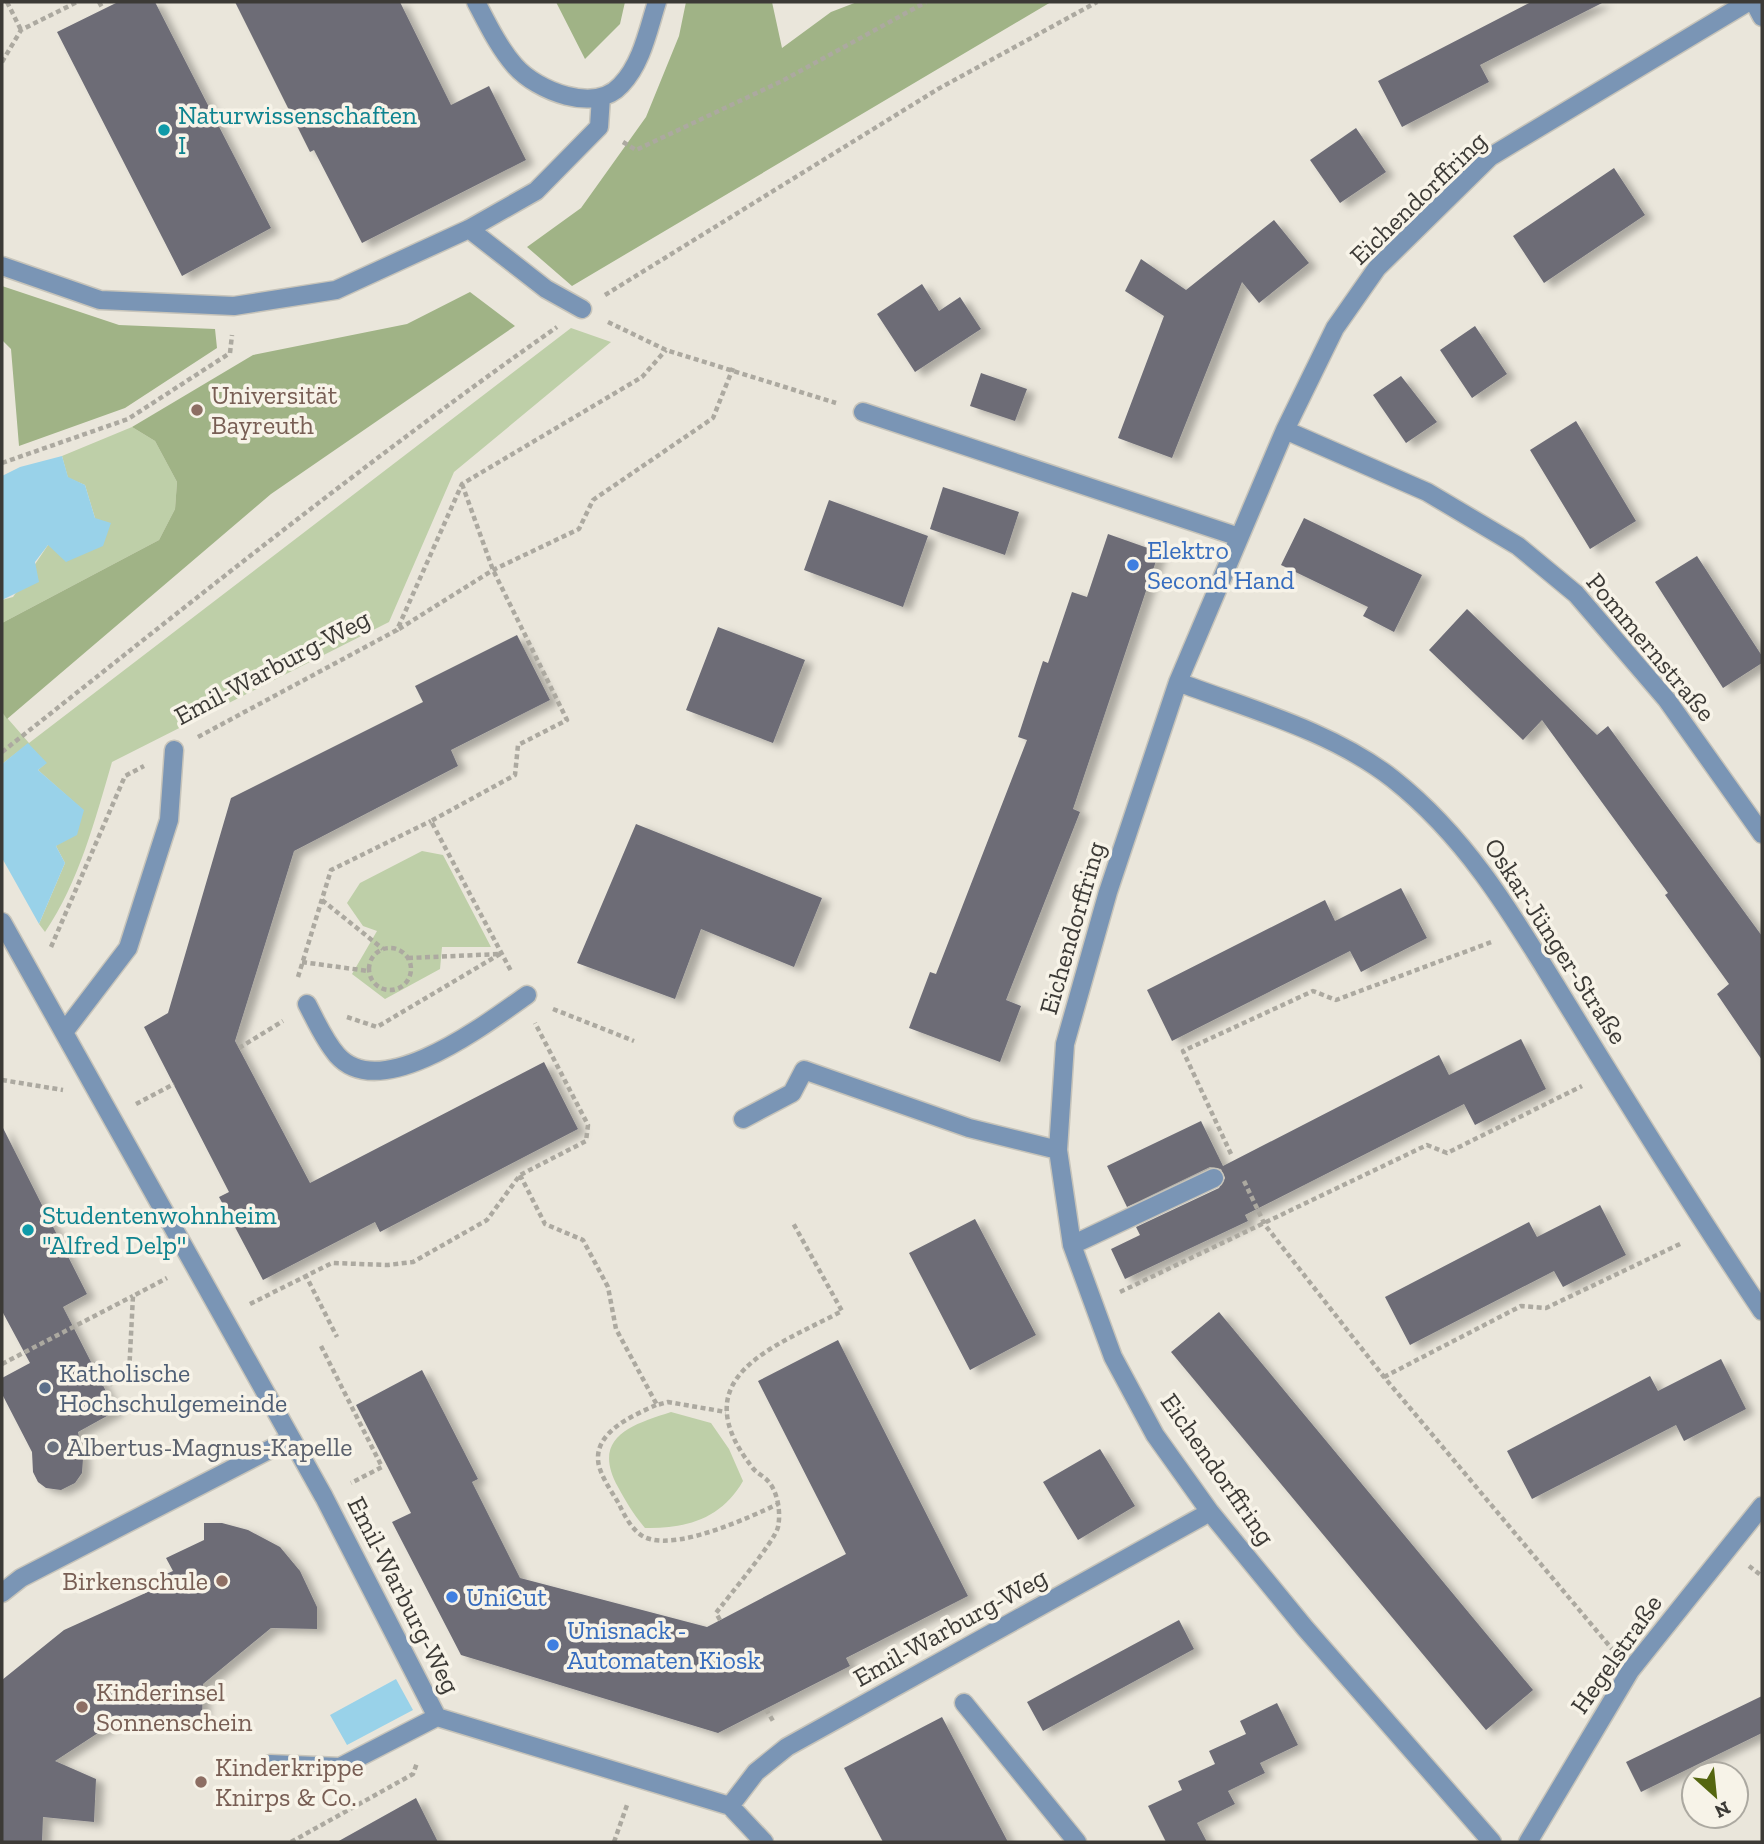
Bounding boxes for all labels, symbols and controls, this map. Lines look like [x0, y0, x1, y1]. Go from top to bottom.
place label: Naturwissenschaften I [178, 99, 417, 161]
marker: Naturwissenschaften I [156, 122, 172, 138]
street label: Eichendorffring [1343, 125, 1493, 271]
place label: Universität Bayreuth [211, 379, 338, 441]
marker: Universität Bayreuth [189, 402, 205, 418]
place label: Elektro Second Hand [1147, 534, 1295, 596]
marker: Elektro Second Hand [1125, 557, 1141, 573]
street label: Pommernstraße [1580, 566, 1722, 728]
street label: Emil-Warburg-Weg [169, 602, 375, 732]
street label: Oskar-Jünger-Straße [1477, 832, 1635, 1050]
street label: Eichendorffring [1032, 838, 1112, 1018]
place label: Studentenwohnheim "Alfred Delp" [42, 1199, 277, 1261]
marker: Studentenwohnheim "Alfred Delp" [20, 1222, 36, 1238]
place label: Katholische Hochschulgemeinde [59, 1357, 287, 1419]
marker: Katholische Hochschulgemeinde [37, 1380, 53, 1396]
street label: Eichendorffring [1154, 1387, 1282, 1551]
place label: Albertus-Magnus-Kapelle [67, 1431, 352, 1463]
marker: Albertus-Magnus-Kapelle [45, 1439, 61, 1455]
street label: Emil-Warburg-Weg [341, 1491, 467, 1699]
street label: Emil-Warburg-Weg [848, 1560, 1052, 1694]
place label: Birkenschule [62, 1565, 208, 1597]
marker: Birkenschule [214, 1573, 230, 1589]
place label: UniCut [466, 1581, 547, 1613]
street label: Hegelstraße [1563, 1588, 1669, 1720]
marker: UniCut [444, 1589, 460, 1605]
place label: Unisnack - Automaten Kiosk [567, 1614, 761, 1676]
marker: Unisnack - Automaten Kiosk [545, 1637, 561, 1653]
place label: Kinderinsel Sonnenschein [96, 1676, 253, 1738]
marker: Kinderinsel Sonnenschein [74, 1699, 90, 1715]
place label: Kinderkrippe Knirps & Co. [215, 1751, 364, 1813]
north arrow [1680, 1760, 1750, 1830]
marker: Kinderkrippe Knirps & Co. [193, 1774, 209, 1790]
text: N [1711, 1796, 1734, 1823]

